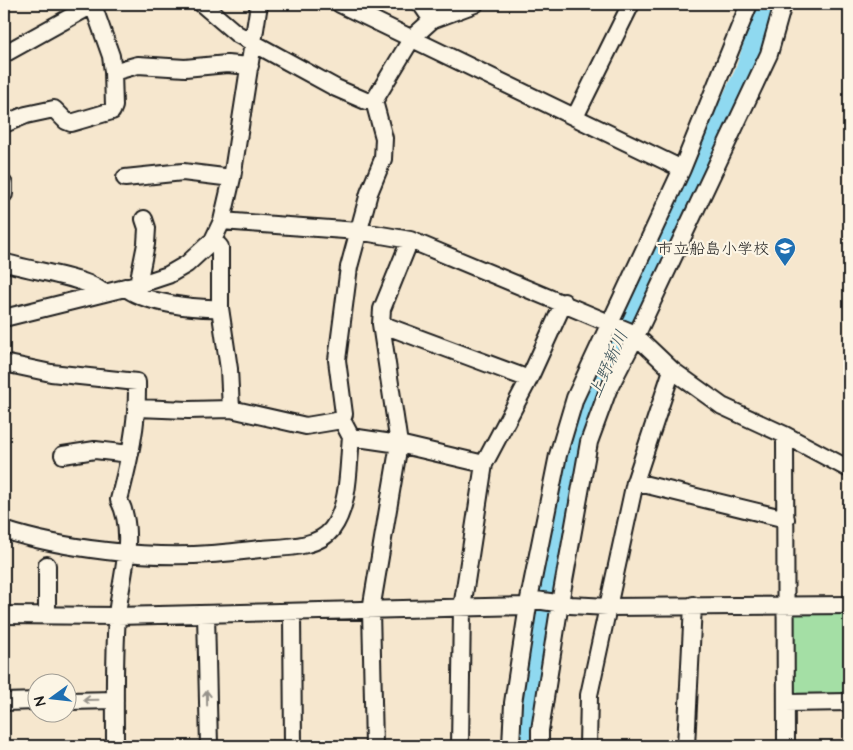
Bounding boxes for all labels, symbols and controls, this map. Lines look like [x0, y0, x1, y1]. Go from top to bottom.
school or university icon: 市立船島小学校 [773, 236, 797, 267]
place label: 市立船島小学校 [657, 238, 769, 260]
water label: 上野新川 [582, 326, 635, 402]
north arrow [28, 672, 78, 722]
one-way arrow [203, 690, 212, 706]
text: N [30, 694, 51, 708]
one-way arrow [84, 695, 100, 705]

